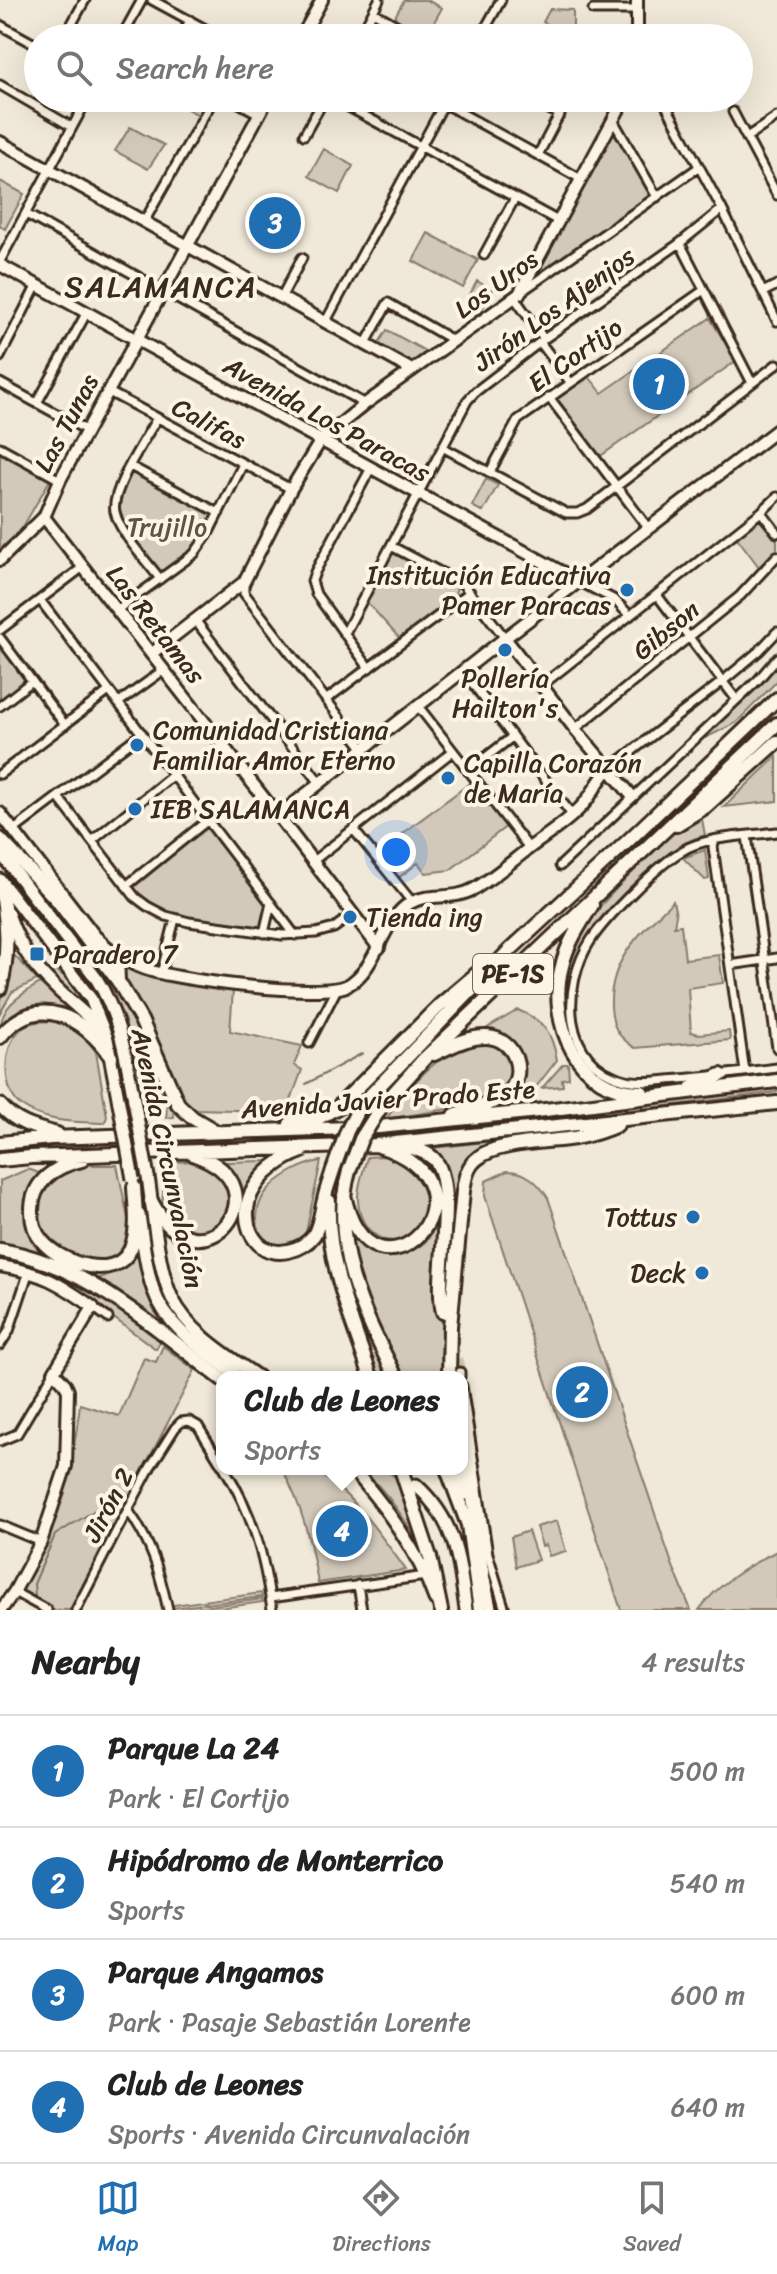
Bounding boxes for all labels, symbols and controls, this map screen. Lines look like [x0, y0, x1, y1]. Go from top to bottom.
search box [24, 24, 753, 112]
text: Search here [116, 41, 274, 95]
icon: search [52, 46, 96, 90]
pin: 3 [249, 193, 301, 253]
street label: Jirón Los Ajenjos [462, 234, 646, 384]
street label: Los Uros [444, 237, 548, 331]
district label: SALAMANCA [64, 260, 258, 314]
street label: El Cortijo [518, 305, 632, 405]
street label: Avenida Los Paracas [214, 342, 440, 496]
pin: 1 [633, 354, 685, 414]
street label: Las Tunas [21, 365, 112, 481]
street label: Califas [163, 384, 255, 462]
park label: Trujillo [127, 504, 207, 550]
place label: Institución Educativa Pamer Paracas [366, 552, 611, 628]
street label: Las Retamas [94, 554, 219, 695]
marker: Institución Educativa Pamer Paracas [618, 581, 636, 599]
street label: Gibson [622, 588, 710, 672]
marker: Pollería Hailton's [496, 641, 514, 659]
place label: Pollería Hailton's [452, 655, 559, 731]
place label: Comunidad Cristiana Familiar Amor Eterno [153, 707, 395, 783]
marker: Comunidad Cristiana Familiar Amor Eterno [128, 736, 146, 754]
place label: Capilla Corazón de María [464, 740, 642, 816]
marker: Capilla Corazón de María [439, 769, 457, 787]
place label: IEB SALAMANCA [150, 786, 350, 832]
marker: IEB SALAMANCA [126, 800, 144, 818]
your location [376, 832, 416, 872]
place label: Tienda ing [366, 894, 483, 940]
marker: Tienda ing [341, 908, 359, 926]
place label: Paradero 7 [53, 931, 179, 977]
marker: Paradero 7 [28, 945, 46, 963]
road number: PE-1S [473, 954, 553, 994]
street label: Avenida Circunvalación [118, 1022, 218, 1293]
street label: Avenida Javier Prado Este [239, 1066, 537, 1132]
place label: Tottus [604, 1194, 678, 1240]
marker: Tottus [684, 1208, 702, 1226]
place label: Deck [630, 1250, 686, 1296]
marker: Deck [693, 1264, 711, 1282]
pin: 2 [556, 1362, 608, 1422]
popup [216, 1371, 468, 1475]
text: Club de Leones [244, 1373, 440, 1427]
text: Sports [244, 1427, 321, 1473]
street label: Jirón 2 [69, 1459, 147, 1552]
pin: 4 [316, 1501, 368, 1561]
text: Nearby [32, 1632, 140, 1692]
text: 4 results [641, 1639, 745, 1685]
text: Parque La 24 [108, 1721, 279, 1775]
text: 1 [52, 1748, 64, 1794]
text: 500 m [670, 1748, 745, 1794]
text: Park · El Cortijo [108, 1775, 289, 1821]
text: Hipódromo de Monterrico [108, 1833, 443, 1887]
text: 2 [50, 1860, 66, 1906]
text: 540 m [670, 1860, 745, 1906]
text: Sports [108, 1887, 184, 1933]
text: Parque Angamos [108, 1945, 323, 1999]
text: 3 [51, 1972, 65, 2018]
text: 600 m [671, 1972, 745, 2018]
text: Park · Pasaje Sebastián Lorente [108, 1999, 471, 2045]
text: Club de Leones [108, 2057, 303, 2111]
text: 4 [50, 2084, 66, 2130]
text: 640 m [671, 2084, 745, 2130]
text: Sports · Avenida Circunvalación [108, 2111, 470, 2157]
tab: Map [96, 2176, 140, 2263]
tab: Directions [332, 2176, 431, 2263]
tab: Saved [623, 2176, 681, 2263]

